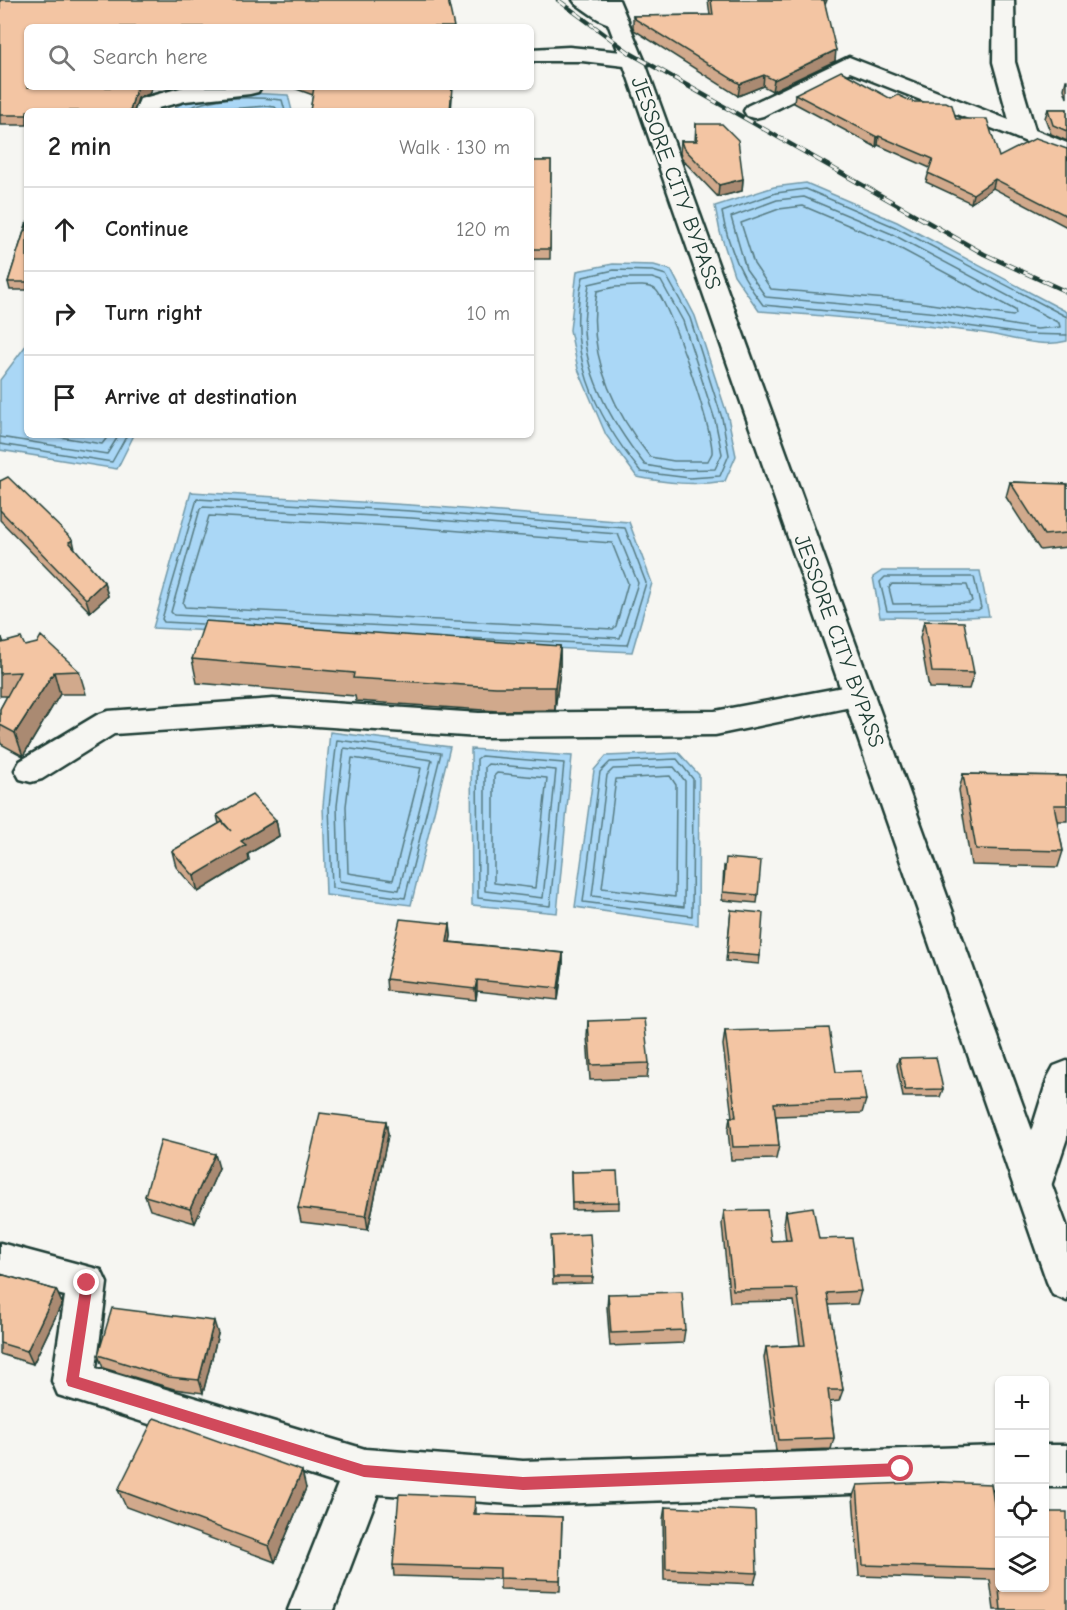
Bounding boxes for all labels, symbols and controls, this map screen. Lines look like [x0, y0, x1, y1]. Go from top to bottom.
search box [24, 24, 534, 90]
icon: search [45, 41, 78, 74]
text: Search here [93, 44, 208, 70]
street label: JESSORE CITY BYPASS [625, 73, 727, 293]
text: 2 min [48, 132, 111, 162]
text: Walk · 130 m [399, 136, 510, 159]
icon: ahead [48, 213, 81, 246]
text: Continue [105, 216, 188, 242]
text: 120 m [456, 218, 510, 241]
icon: right [48, 297, 81, 330]
text: Turn right [105, 300, 202, 326]
text: 10 m [467, 302, 510, 325]
icon: arrive [48, 381, 81, 414]
text: Arrive at destination [105, 384, 297, 410]
street label: JESSORE CITY BYPASS [788, 531, 890, 751]
route end [73, 1269, 99, 1295]
map controls [995, 1376, 1049, 1592]
button: + [995, 1376, 1049, 1430]
button: − [995, 1430, 1049, 1484]
route start [887, 1455, 913, 1481]
button: locate [995, 1484, 1049, 1538]
button: layers [995, 1538, 1049, 1592]

